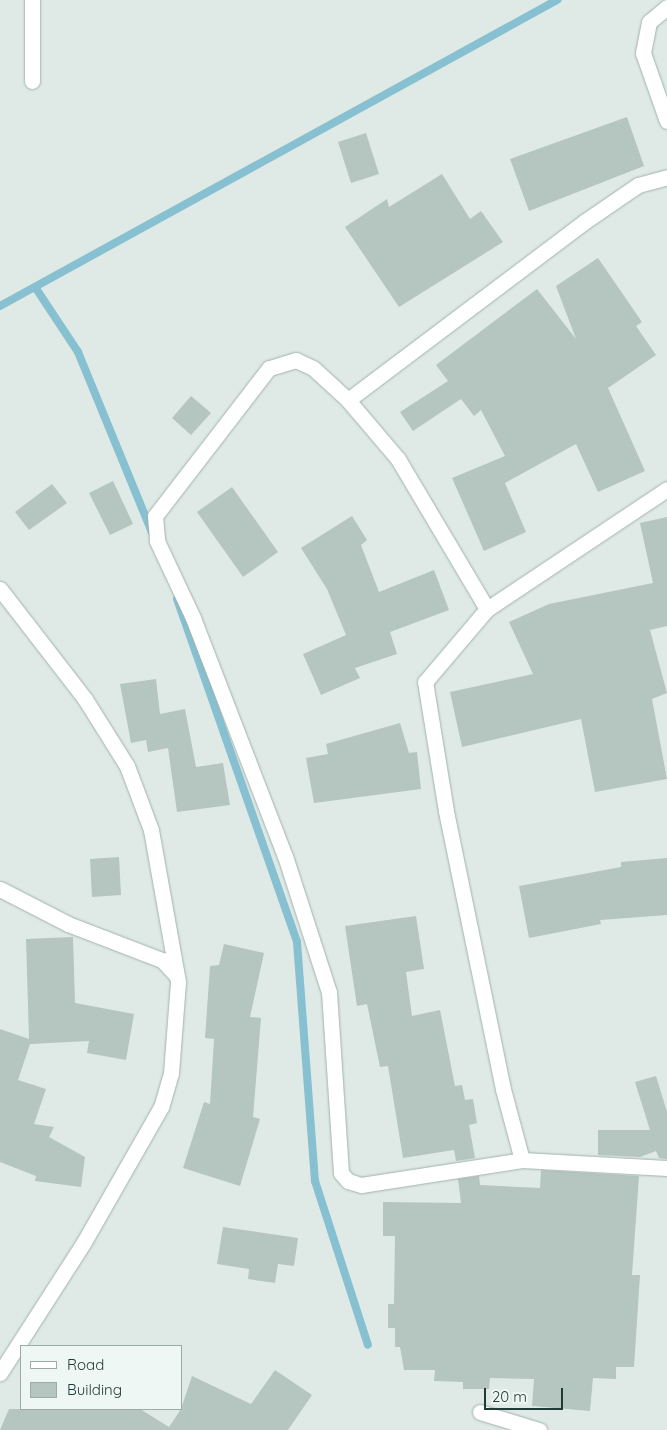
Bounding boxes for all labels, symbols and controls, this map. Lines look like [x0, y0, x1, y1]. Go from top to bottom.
legend [20, 1345, 182, 1410]
text: Road [67, 1355, 104, 1374]
scale bar [487, 1378, 566, 1410]
text: Building [67, 1380, 122, 1399]
text: 20 m [492, 1387, 527, 1406]

